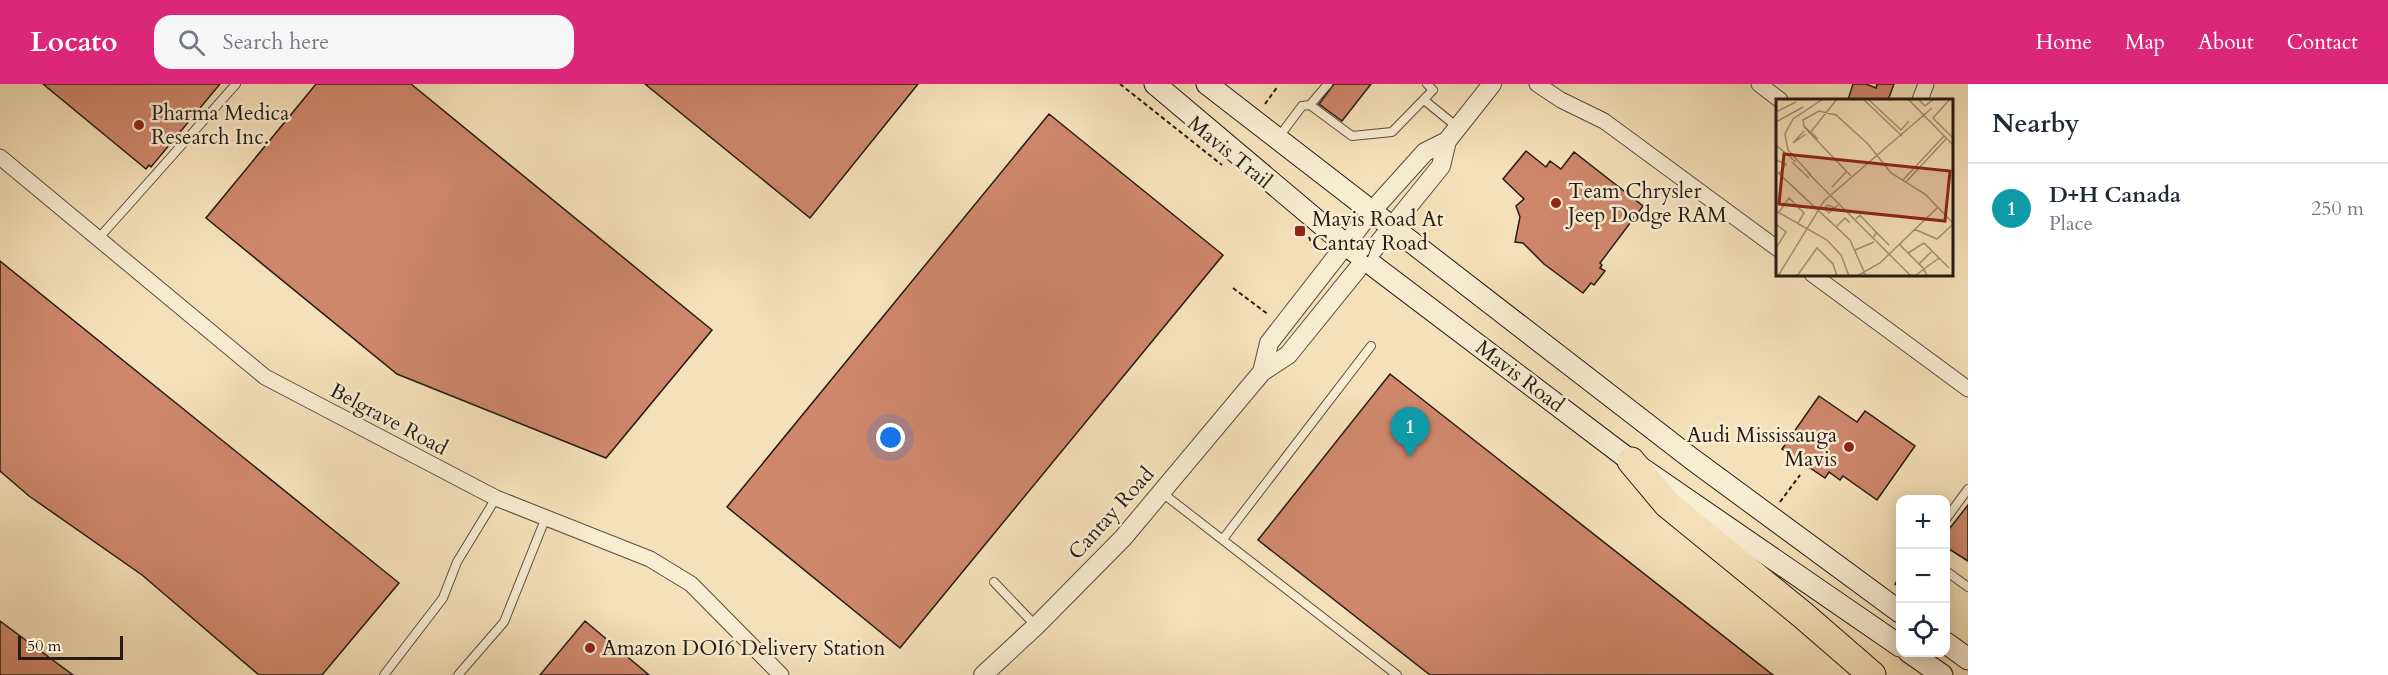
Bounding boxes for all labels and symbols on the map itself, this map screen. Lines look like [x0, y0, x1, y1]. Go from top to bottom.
place label: Pharma Medica Research Inc. [151, 99, 289, 152]
inset map [1776, 99, 1953, 276]
street label: Mavis Trail [1181, 109, 1278, 196]
marker: Pharma Medica Research Inc. [132, 118, 146, 132]
place label: Team Chrysler Jeep Dodge RAM [1565, 177, 1727, 230]
marker: Team Chrysler Jeep Dodge RAM [1549, 196, 1563, 210]
place label: Mavis Road At Cantay Road [1312, 205, 1444, 258]
marker: Mavis Road At Cantay Road [1293, 224, 1307, 238]
street label: Mavis Road [1469, 333, 1570, 419]
street label: Belgrave Road [325, 376, 453, 463]
pin: 1 [1390, 408, 1430, 457]
place label: Audi Mississauga Mavis [1687, 421, 1837, 474]
your location [876, 423, 905, 452]
marker: Audi Mississauga Mavis [1842, 440, 1856, 454]
street label: Cantay Road [1062, 461, 1161, 566]
scale bar [18, 633, 123, 660]
place label: Amazon DOI6 Delivery Station [602, 634, 885, 663]
marker: Amazon DOI6 Delivery Station [583, 641, 597, 655]

